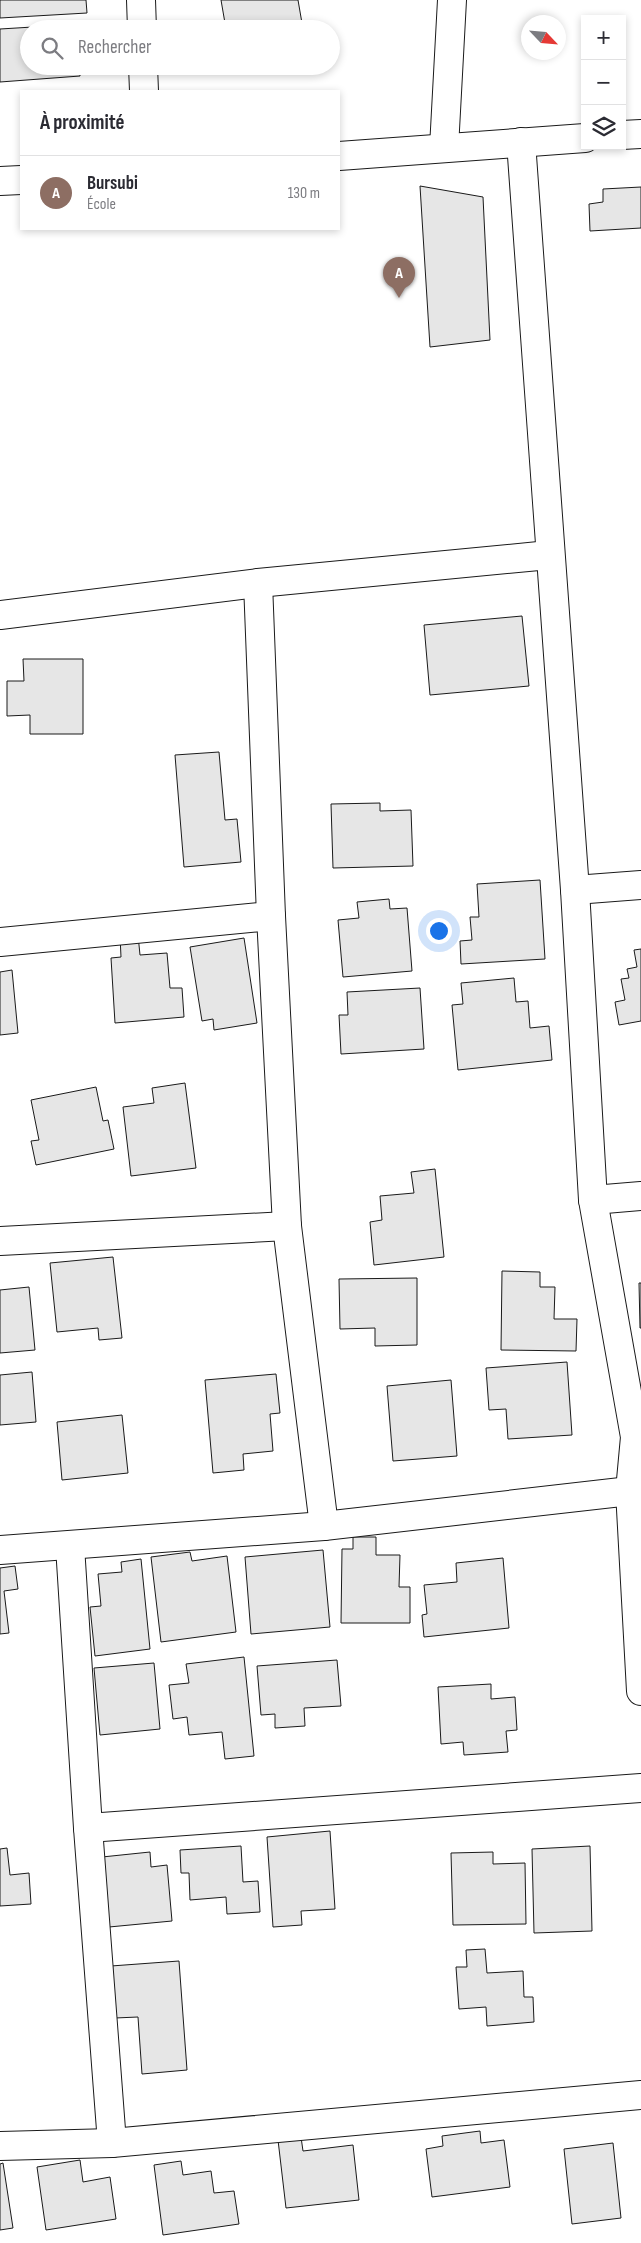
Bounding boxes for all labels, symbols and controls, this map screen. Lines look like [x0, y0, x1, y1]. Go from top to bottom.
north arrow [521, 15, 566, 60]
map controls [581, 15, 626, 150]
button: + [581, 15, 626, 60]
search box [20, 20, 340, 75]
icon: search [38, 34, 66, 62]
text: Rechercher [78, 36, 152, 59]
button: − [581, 60, 626, 105]
button: layers [581, 105, 626, 150]
text: À proximité [40, 110, 125, 135]
text: Bursubi [87, 172, 138, 195]
text: A [52, 184, 60, 203]
text: 130 m [288, 184, 320, 203]
text: École [87, 195, 116, 214]
pin: A [383, 257, 415, 298]
your location [426, 918, 452, 944]

